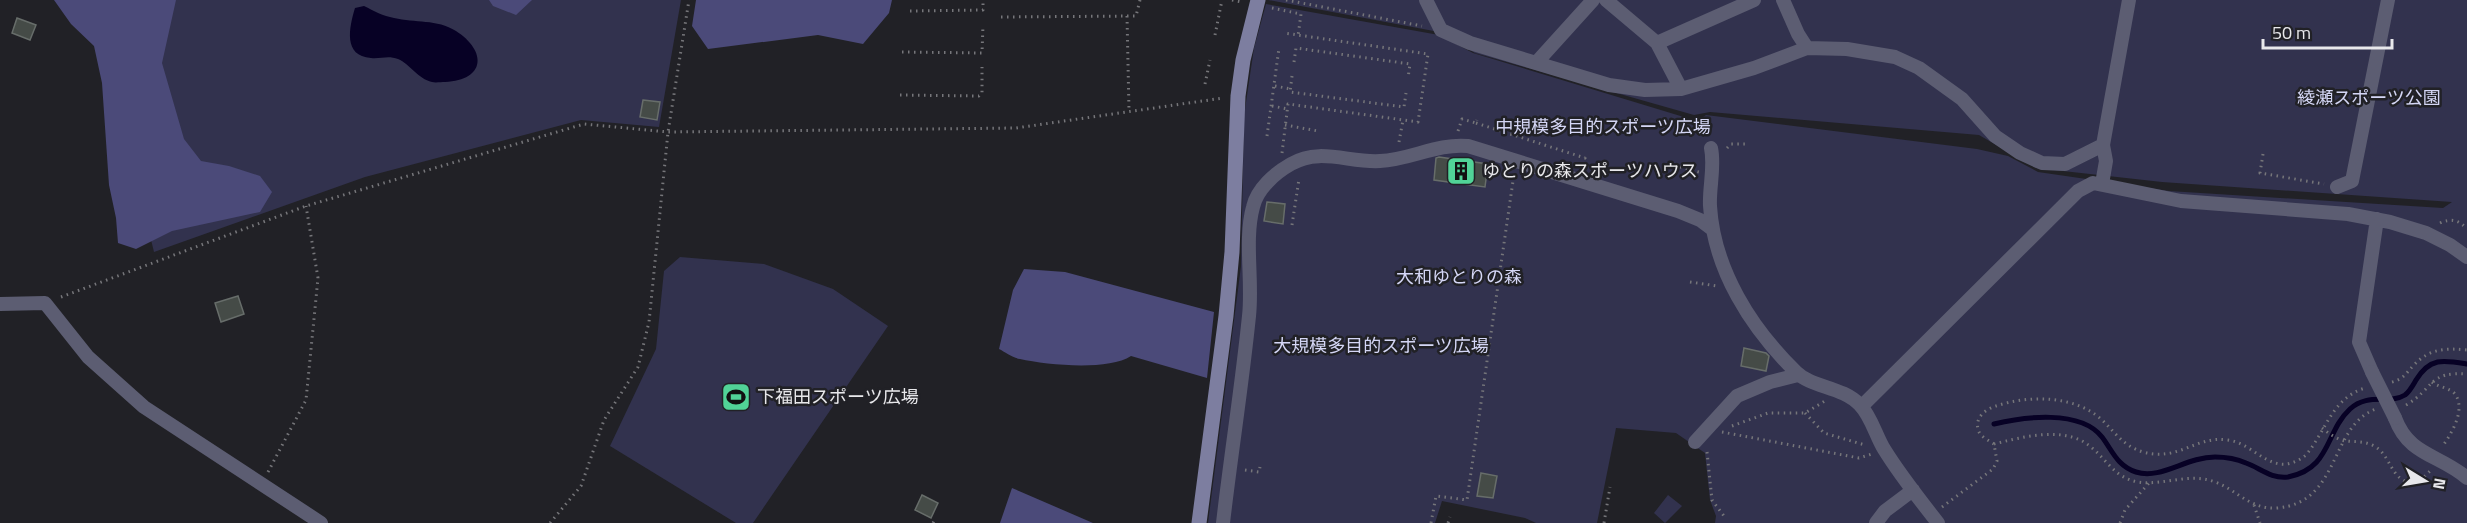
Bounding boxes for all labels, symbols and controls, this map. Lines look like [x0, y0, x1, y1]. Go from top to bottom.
scale bar [2263, 12, 2392, 50]
text: 50 m [2272, 19, 2311, 46]
park label: 綾瀬スポーツ公園 [2297, 84, 2441, 111]
park label: 中規模多目的スポーツ広場 [1495, 113, 1711, 140]
building icon: ゆとりの森スポーツハウス [1445, 155, 1477, 187]
place label: ゆとりの森スポーツハウス [1482, 157, 1698, 184]
park label: 大和ゆとりの森 [1396, 263, 1522, 290]
park label: 大規模多目的スポーツ広場 [1273, 332, 1489, 359]
sports icon: 下福田スポーツ広場 [720, 381, 752, 413]
place label: 下福田スポーツ広場 [757, 383, 919, 410]
north arrow [2395, 451, 2455, 511]
text: N [2427, 476, 2453, 492]

